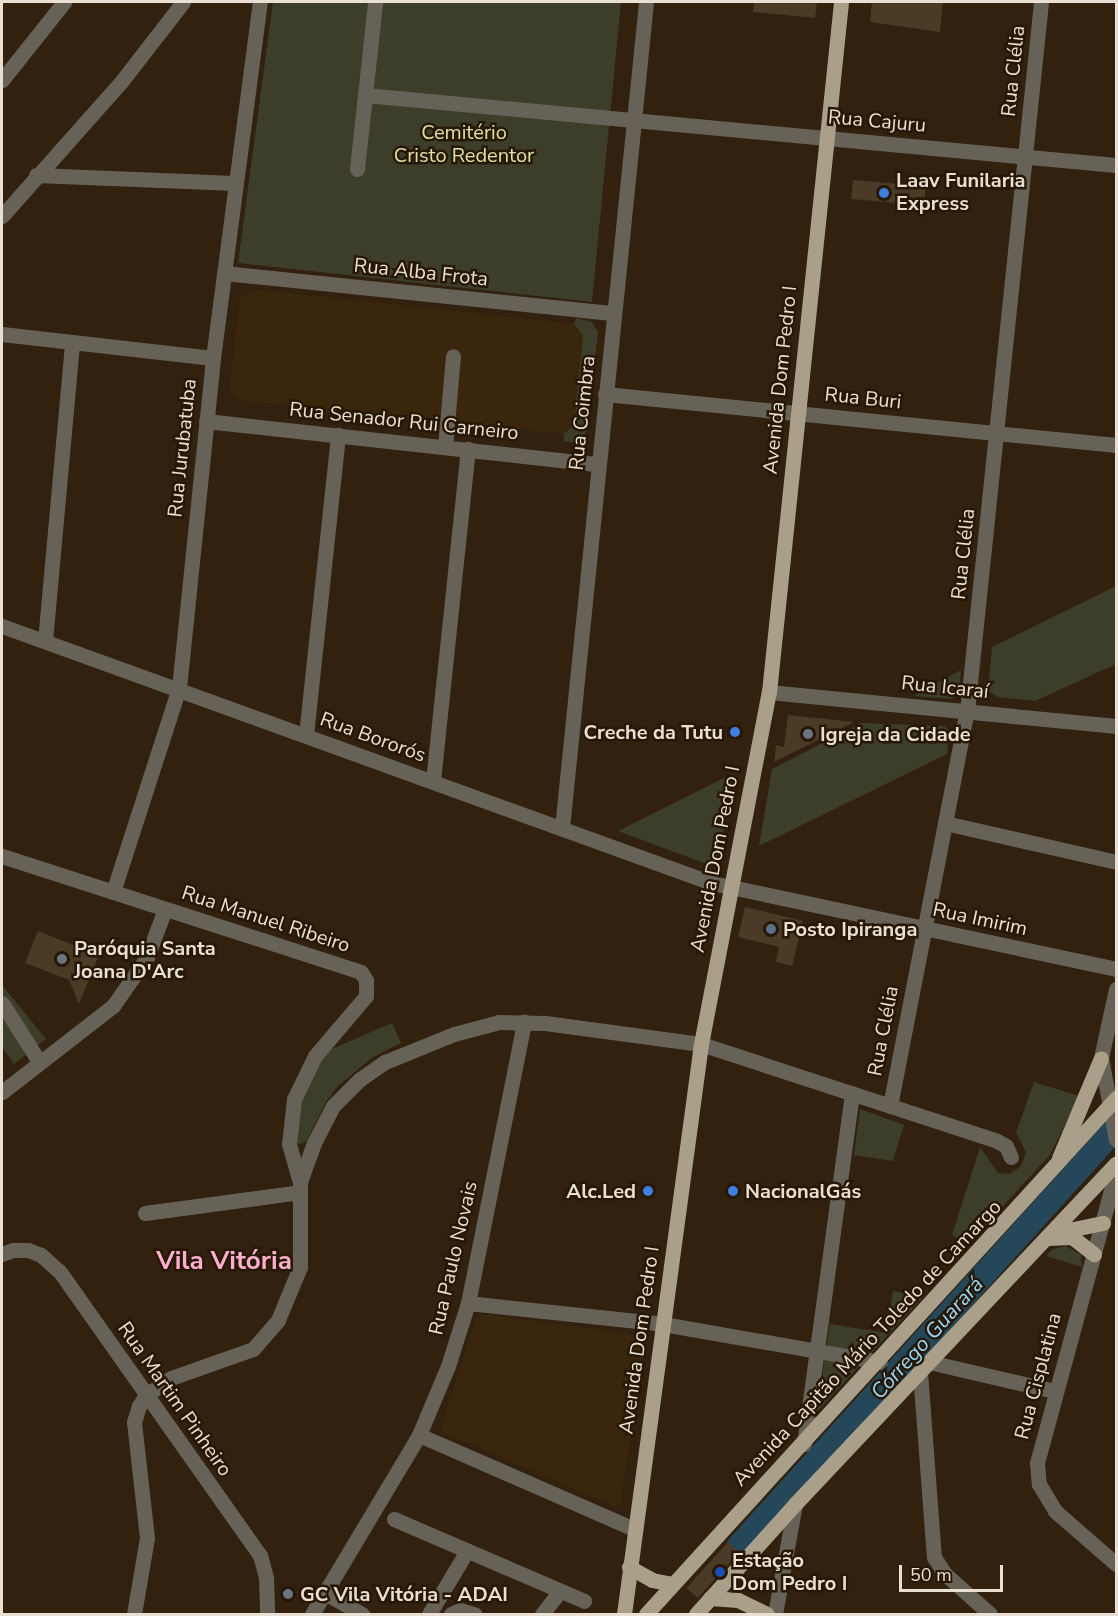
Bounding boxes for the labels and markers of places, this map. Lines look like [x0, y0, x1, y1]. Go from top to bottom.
place label: Laav Funilaria Express [896, 169, 1026, 216]
marker: Laav Funilaria Express [877, 186, 891, 200]
place label: Creche da Tutu [583, 720, 723, 744]
place label: Igreja da Cidade [820, 722, 971, 746]
marker: Creche da Tutu [728, 725, 742, 739]
marker: Igreja da Cidade [801, 727, 815, 741]
place label: Posto Ipiranga [783, 917, 917, 941]
marker: Posto Ipiranga [764, 922, 778, 936]
place label: Paróquia Santa Joana D'Arc [74, 936, 216, 983]
marker: Paróquia Santa Joana D'Arc [55, 952, 69, 966]
place label: Alc.Led [566, 1179, 636, 1203]
place label: NacionalGás [745, 1179, 861, 1203]
marker: Alc.Led [641, 1184, 655, 1198]
marker: NacionalGás [726, 1184, 740, 1198]
place label: Estação Dom Pedro I [732, 1548, 847, 1595]
marker: Estação Dom Pedro I [713, 1565, 727, 1579]
place label: GC Vila Vitória - ADAI [300, 1582, 508, 1606]
marker: GC Vila Vitória - ADAI [281, 1587, 295, 1601]

